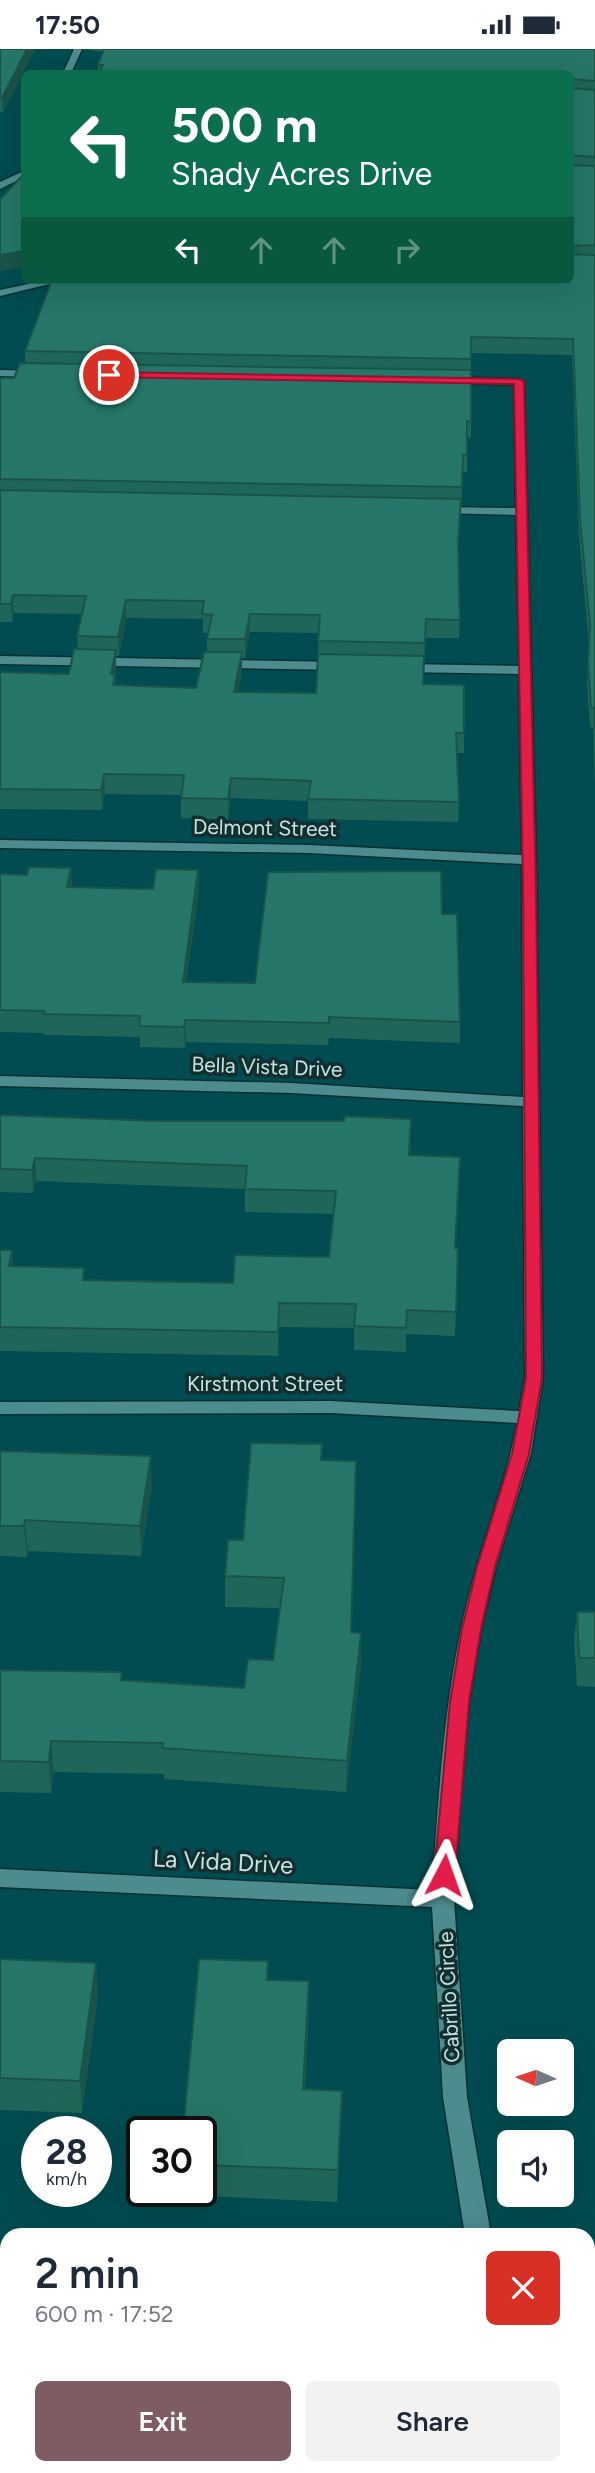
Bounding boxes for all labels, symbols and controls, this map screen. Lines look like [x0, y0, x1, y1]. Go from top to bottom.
text: 17:50 [35, 9, 100, 41]
text: 500 m [171, 95, 317, 154]
icon: left [56, 98, 147, 189]
text: Shady Acres Drive [171, 155, 432, 193]
icon: left [169, 231, 207, 269]
icon: ahead [242, 231, 280, 269]
icon: ahead [315, 231, 353, 269]
icon: right [388, 231, 426, 269]
pin [79, 345, 139, 405]
icon: arrive [90, 356, 128, 394]
street label: Delmont Street [193, 814, 337, 841]
street label: Bella Vista Drive [191, 1051, 343, 1082]
street label: Kirstmont Street [187, 1371, 343, 1396]
position arrow [407, 1838, 481, 1912]
street label: La Vida Drive [152, 1843, 294, 1880]
street label: Cabrillo Circle [433, 1931, 464, 2063]
north arrow [497, 2039, 574, 2116]
map controls [497, 2039, 574, 2207]
speed limit sign: 30 [126, 2116, 217, 2207]
button: sound [497, 2130, 574, 2207]
text: 28 [46, 2131, 87, 2173]
text: km/h [46, 2168, 87, 2190]
text: 2 min [35, 2248, 140, 2299]
button: close [486, 2251, 560, 2325]
text: 600 m · 17:52 [35, 2300, 174, 2328]
button: Exit [35, 2381, 291, 2461]
button: Share [305, 2381, 560, 2461]

